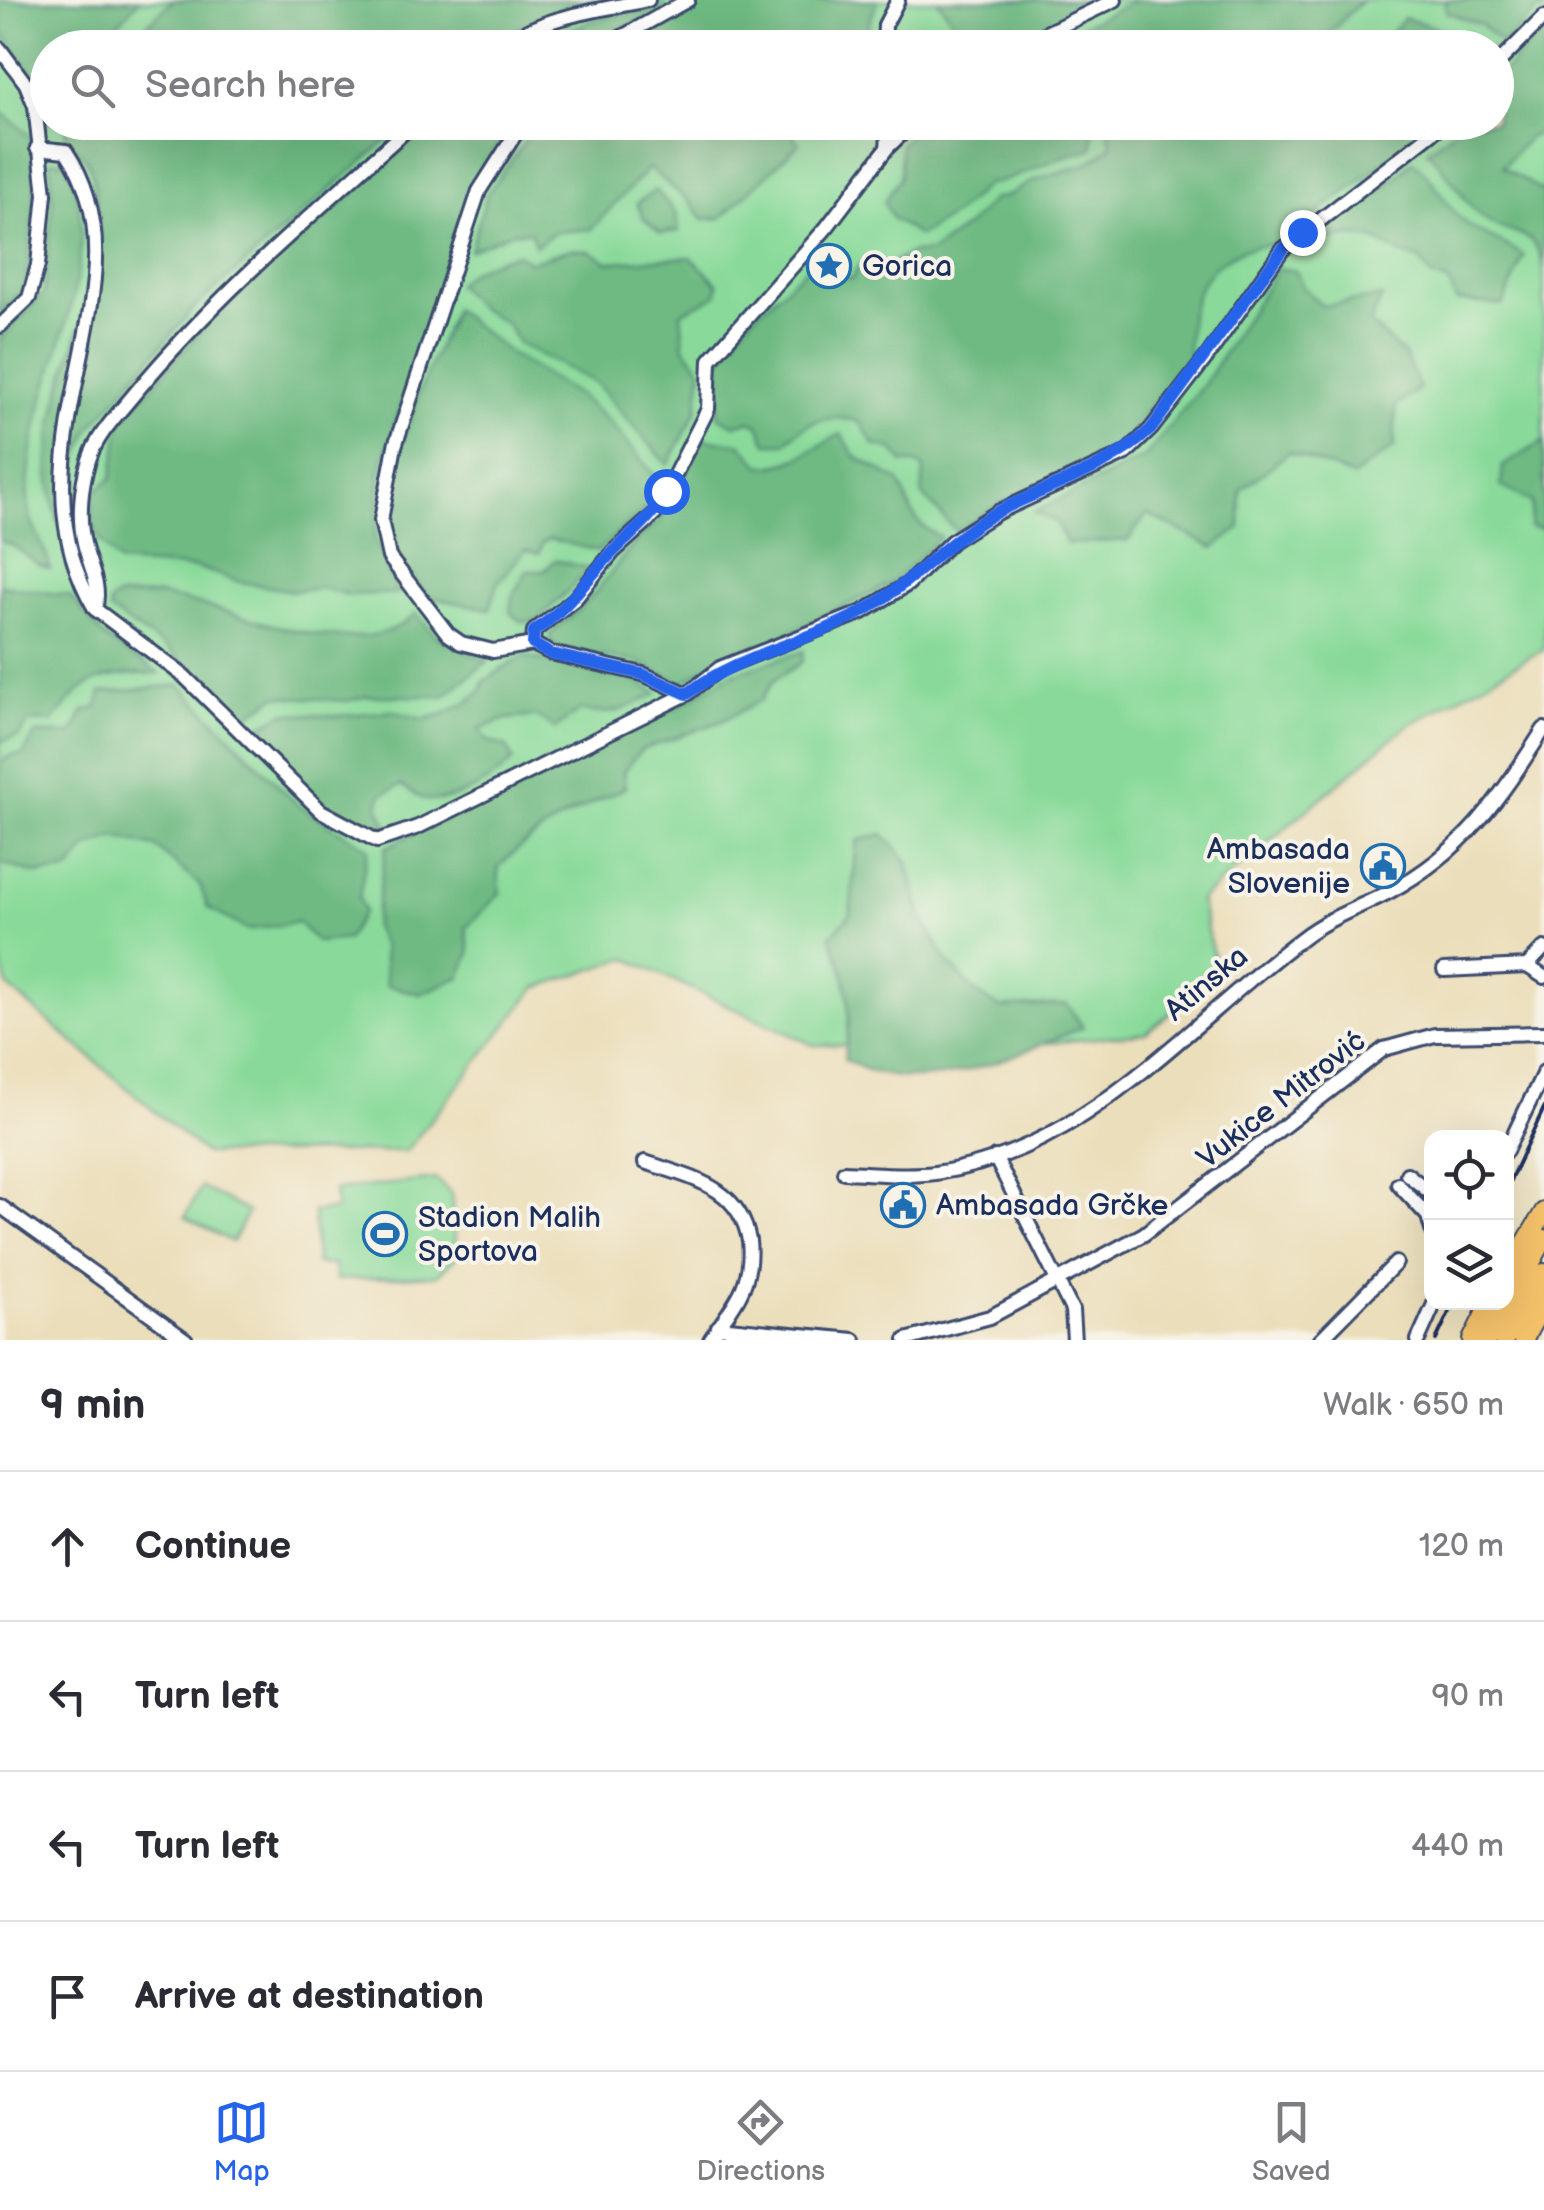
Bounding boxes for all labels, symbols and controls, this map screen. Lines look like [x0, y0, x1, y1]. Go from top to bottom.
search box [30, 30, 1514, 140]
icon: search [65, 58, 120, 113]
text: Search here [145, 63, 356, 108]
route end [1280, 210, 1326, 256]
place icon: Gorica [806, 243, 852, 289]
place label: Gorica [862, 249, 952, 285]
route start [644, 469, 690, 515]
place label: Ambasada Slovenije [1207, 832, 1350, 902]
public building icon: Ambasada Slovenije [1360, 843, 1406, 889]
street label: Atinska [1158, 939, 1256, 1029]
street label: Vukice Mitrović [1190, 1023, 1373, 1177]
map controls [1424, 1130, 1514, 1310]
button: locate [1424, 1130, 1514, 1220]
public building icon: Ambasada Grčke [880, 1182, 926, 1228]
place label: Ambasada Grčke [936, 1188, 1168, 1224]
place label: Stadion Malih Sportova [418, 1200, 601, 1270]
sports icon: Stadion Malih Sportova [362, 1211, 408, 1257]
button: layers [1424, 1220, 1514, 1310]
text: 9 min [40, 1380, 146, 1431]
text: Walk · 650 m [1323, 1386, 1504, 1425]
icon: ahead [40, 1519, 95, 1574]
text: Continue [135, 1524, 291, 1569]
text: 120 m [1419, 1527, 1504, 1566]
icon: left [40, 1669, 95, 1724]
text: Turn left [135, 1674, 279, 1719]
text: 90 m [1432, 1677, 1504, 1716]
icon: left [40, 1819, 95, 1874]
text: Turn left [135, 1824, 279, 1869]
text: 440 m [1411, 1827, 1504, 1866]
icon: arrive [40, 1969, 95, 2024]
text: Arrive at destination [135, 1974, 484, 2019]
tab: Map [213, 2095, 270, 2188]
tab: Directions [696, 2095, 825, 2188]
tab: Saved [1252, 2095, 1331, 2188]

